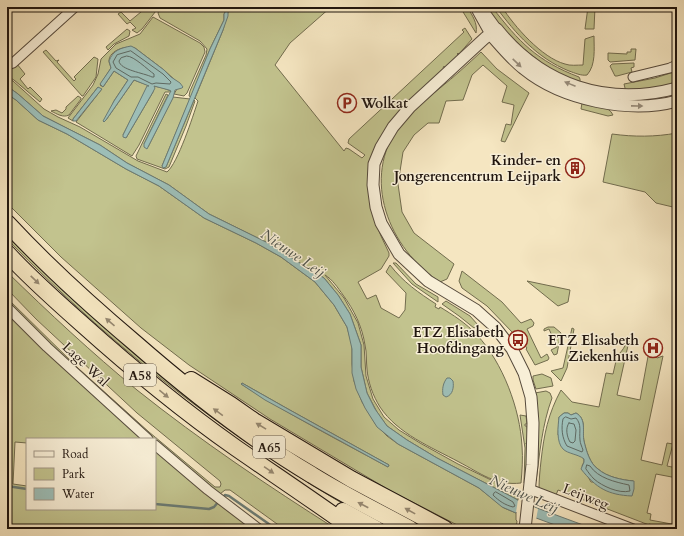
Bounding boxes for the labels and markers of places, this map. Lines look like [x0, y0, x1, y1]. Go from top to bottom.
parking icon: Wolkat [336, 92, 358, 114]
place label: Wolkat [360, 94, 408, 113]
place label: Kinder- en Jongerencentrum Leijpark [392, 151, 561, 186]
building icon: Kinder- en Jongerencentrum Leijpark [564, 157, 586, 179]
place label: ETZ Elisabeth Hoofdingang [413, 323, 505, 358]
bus stop icon: ETZ Elisabeth Hoofdingang [507, 329, 529, 351]
place label: ETZ Elisabeth Ziekenhuis [548, 331, 639, 366]
hospital icon: ETZ Elisabeth Ziekenhuis [642, 337, 664, 359]

